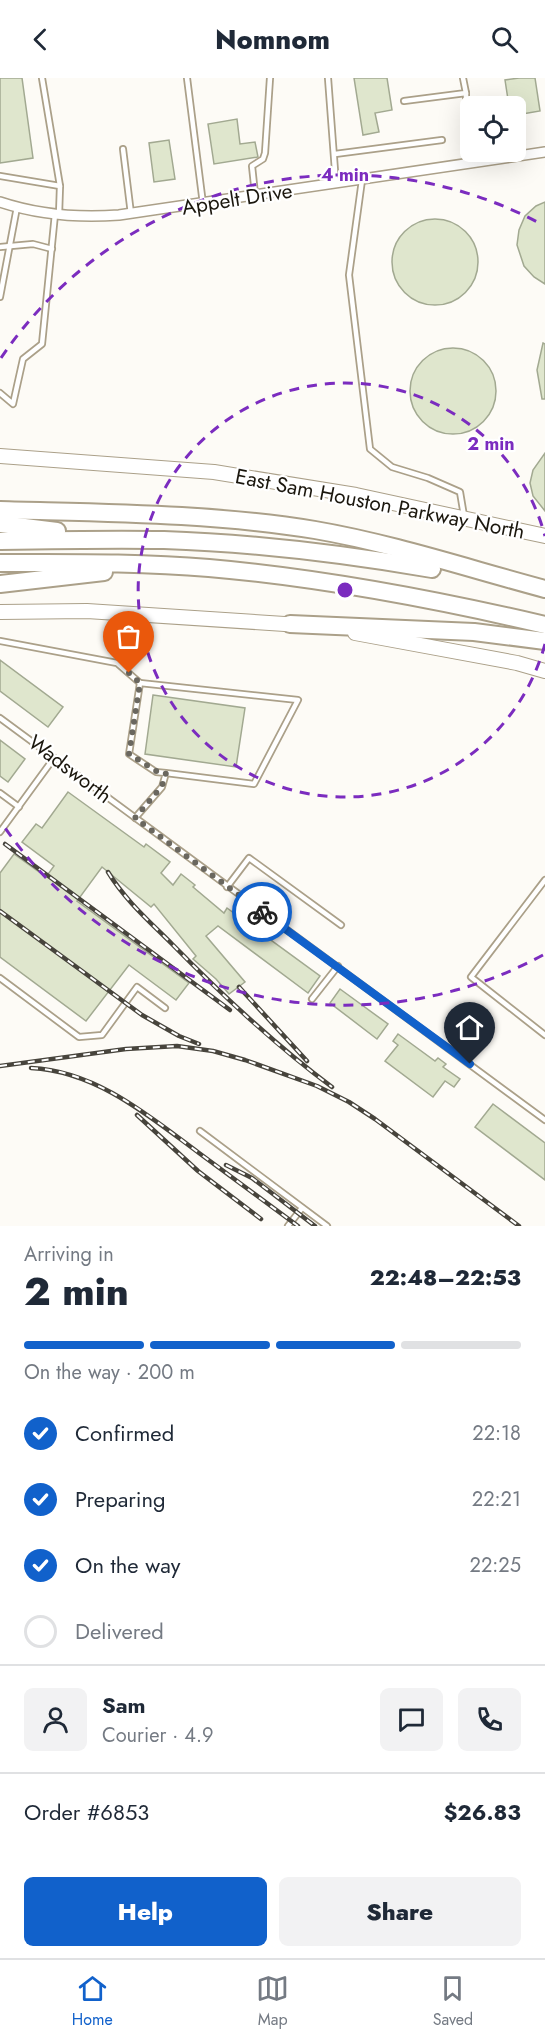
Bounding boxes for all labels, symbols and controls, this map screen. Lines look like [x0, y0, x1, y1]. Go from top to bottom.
text: Nomnom [215, 20, 330, 59]
icon: back [24, 23, 57, 56]
icon: search [488, 23, 521, 56]
map controls [460, 96, 526, 162]
button: locate [460, 96, 526, 162]
text: 4 min [321, 162, 369, 188]
street label: Appelt Drive [180, 175, 295, 223]
text: 2 min [467, 431, 515, 457]
street label: East Sam Houston Parkway North [233, 461, 527, 547]
centre of rings [335, 580, 355, 600]
pin [103, 611, 154, 673]
icon: bag [112, 620, 145, 653]
street label: Wadsworth [22, 728, 118, 810]
courier [232, 882, 292, 942]
icon: bike [246, 896, 279, 929]
pin [444, 1002, 495, 1064]
icon: home [453, 1011, 486, 1044]
text: Arriving in [24, 1240, 114, 1269]
text: 22:48–22:53 [370, 1261, 521, 1293]
text: 2 min [24, 1263, 129, 1320]
text: On the way · 200 m [24, 1358, 195, 1387]
icon: check [24, 1417, 57, 1450]
text: Confirmed [75, 1417, 174, 1449]
text: 22:18 [472, 1419, 521, 1448]
icon: check [24, 1483, 57, 1516]
text: Preparing [75, 1483, 166, 1515]
text: 22:21 [472, 1485, 521, 1514]
icon: check [24, 1549, 57, 1582]
text: On the way [75, 1549, 180, 1581]
text: 22:25 [470, 1551, 521, 1580]
text: Delivered [75, 1615, 164, 1647]
button: person [24, 1688, 87, 1751]
button: chat [380, 1688, 443, 1751]
button: phone [458, 1688, 521, 1751]
text: Sam [102, 1689, 146, 1721]
text: Courier · 4.9 [102, 1721, 214, 1750]
text: Order #6853 [24, 1796, 149, 1828]
text: $26.83 [444, 1796, 521, 1828]
button: Help [24, 1877, 267, 1946]
button: Share [279, 1877, 521, 1946]
tab: Home [72, 1972, 113, 2031]
tab: Map [256, 1972, 289, 2031]
tab: Saved [433, 1972, 473, 2031]

